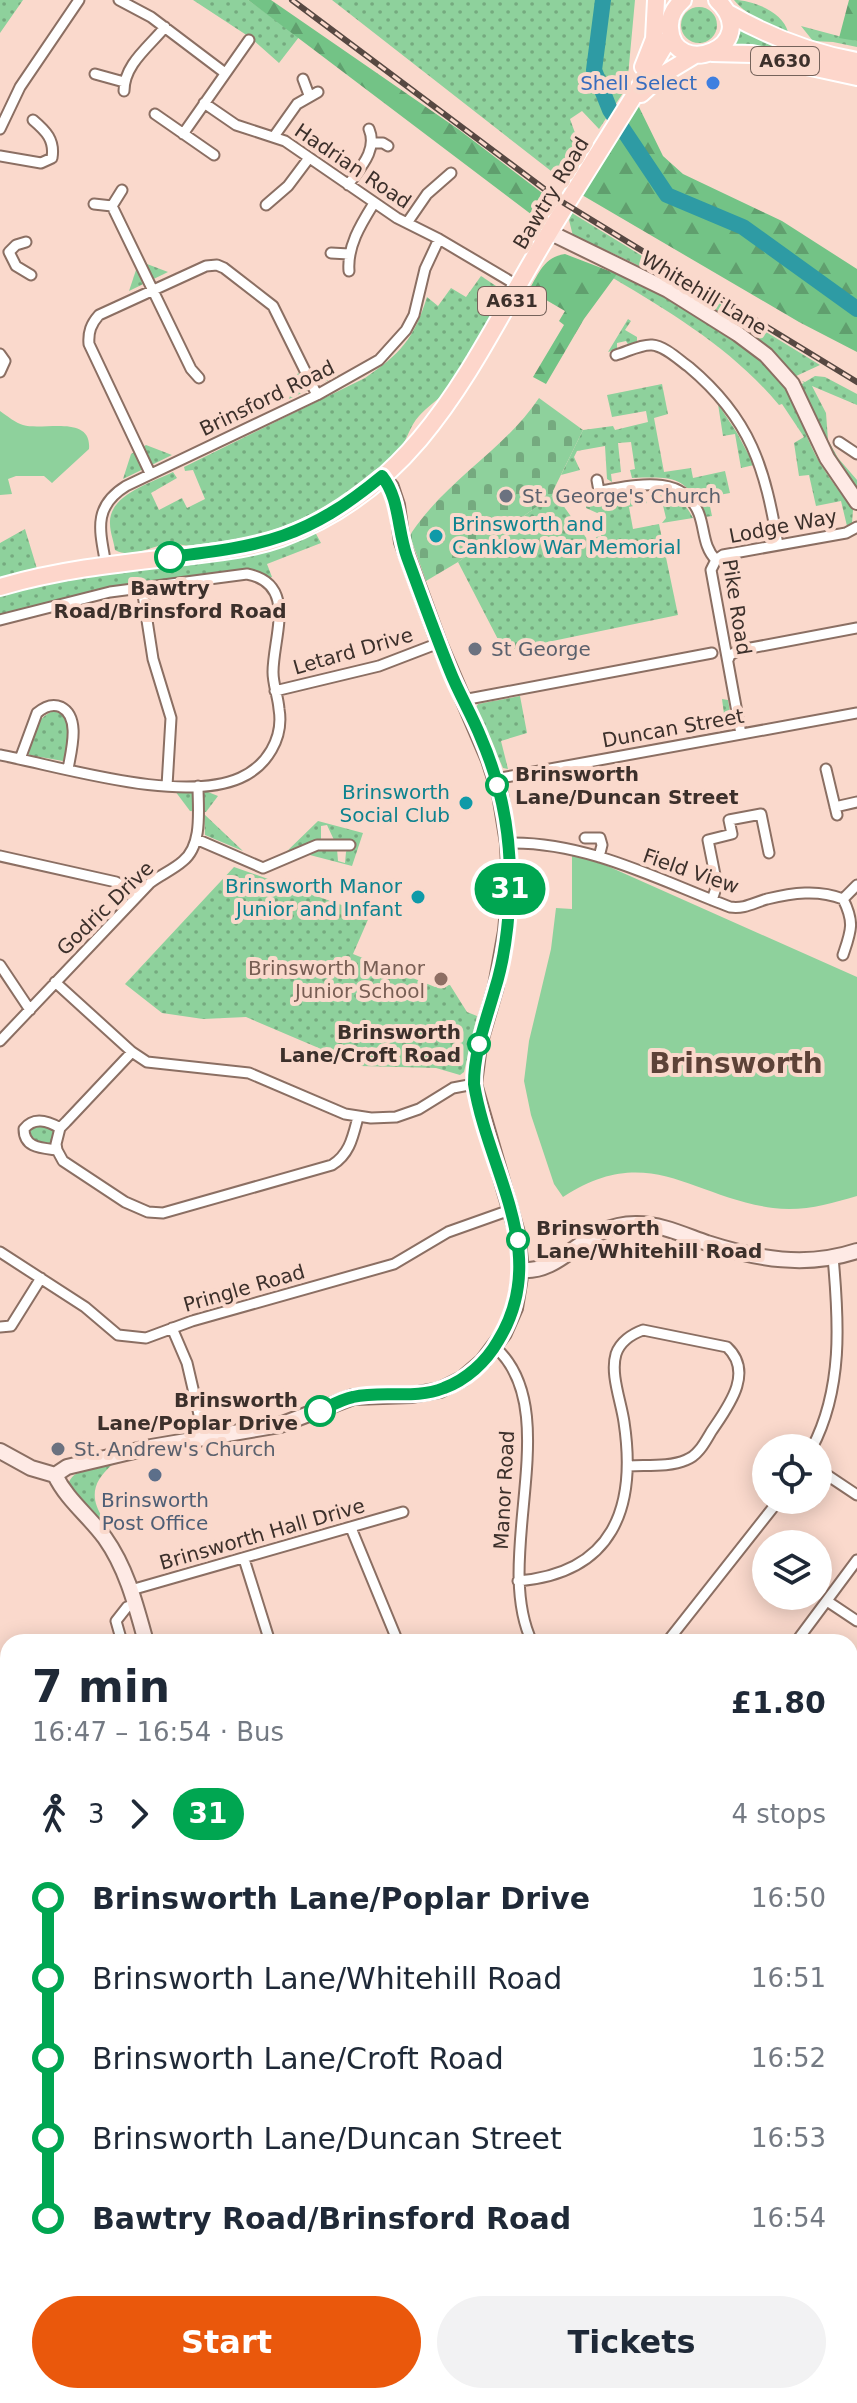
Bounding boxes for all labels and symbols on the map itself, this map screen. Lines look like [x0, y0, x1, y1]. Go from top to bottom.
road number: A630 [751, 47, 819, 75]
place label: Shell Select [580, 71, 697, 95]
marker: Shell Select [704, 74, 722, 92]
street label: Hadrian Road [290, 118, 416, 214]
street label: Bawtry Road [508, 132, 594, 254]
street label: Whitehill Lane [637, 246, 771, 340]
road number: A631 [478, 287, 546, 315]
street label: Brinsford Road [196, 355, 338, 441]
place label: St. George's Church [522, 484, 721, 508]
marker: St. George's Church [497, 487, 515, 505]
street label: Lodge Way [727, 504, 839, 548]
place label: Brinsworth and Canklow War Memorial [452, 512, 681, 559]
marker: Brinsworth and Canklow War Memorial [427, 527, 445, 545]
marker: Bawtry Road/Brinsford Road [155, 542, 185, 572]
street label: Pike Road [718, 557, 756, 657]
place label: Bawtry Road/Brinsford Road [54, 576, 286, 623]
street label: Letard Drive [290, 622, 416, 680]
place label: St George [491, 637, 591, 661]
marker: St George [466, 640, 484, 658]
street label: Duncan Street [600, 704, 746, 752]
place label: Brinsworth Lane/Duncan Street [515, 762, 739, 809]
marker: Brinsworth Lane/Duncan Street [486, 774, 508, 796]
place label: Brinsworth Social Club [339, 780, 450, 827]
marker: Brinsworth Social Club [457, 794, 475, 812]
street label: Field View [640, 843, 742, 899]
street label: Godric Drive [52, 856, 158, 960]
line badge: 31 [474, 863, 546, 915]
place label: Brinsworth Manor Junior and Infant [225, 874, 403, 921]
marker: Brinsworth Manor Junior and Infant [409, 888, 427, 906]
place label: Brinsworth Manor Junior School [248, 956, 426, 1003]
marker: Brinsworth Manor Junior School [432, 970, 450, 988]
place label: Brinsworth Lane/Croft Road [279, 1020, 461, 1067]
marker: Brinsworth Lane/Croft Road [468, 1033, 490, 1055]
district label: Brinsworth [649, 1047, 823, 1080]
place label: Brinsworth Lane/Whitehill Road [536, 1216, 762, 1263]
marker: Brinsworth Lane/Whitehill Road [507, 1229, 529, 1251]
street label: Pringle Road [180, 1259, 308, 1317]
place label: Brinsworth Lane/Poplar Drive [97, 1388, 298, 1435]
marker: Brinsworth Lane/Poplar Drive [305, 1396, 335, 1426]
street label: Manor Road [489, 1430, 519, 1550]
place label: St. Andrew's Church [74, 1437, 276, 1461]
marker: St. Andrew's Church [49, 1440, 67, 1458]
marker: Brinsworth Post Office [146, 1466, 164, 1484]
place label: Brinsworth Post Office [101, 1488, 209, 1535]
street label: Brinsworth Hall Drive [157, 1493, 367, 1575]

